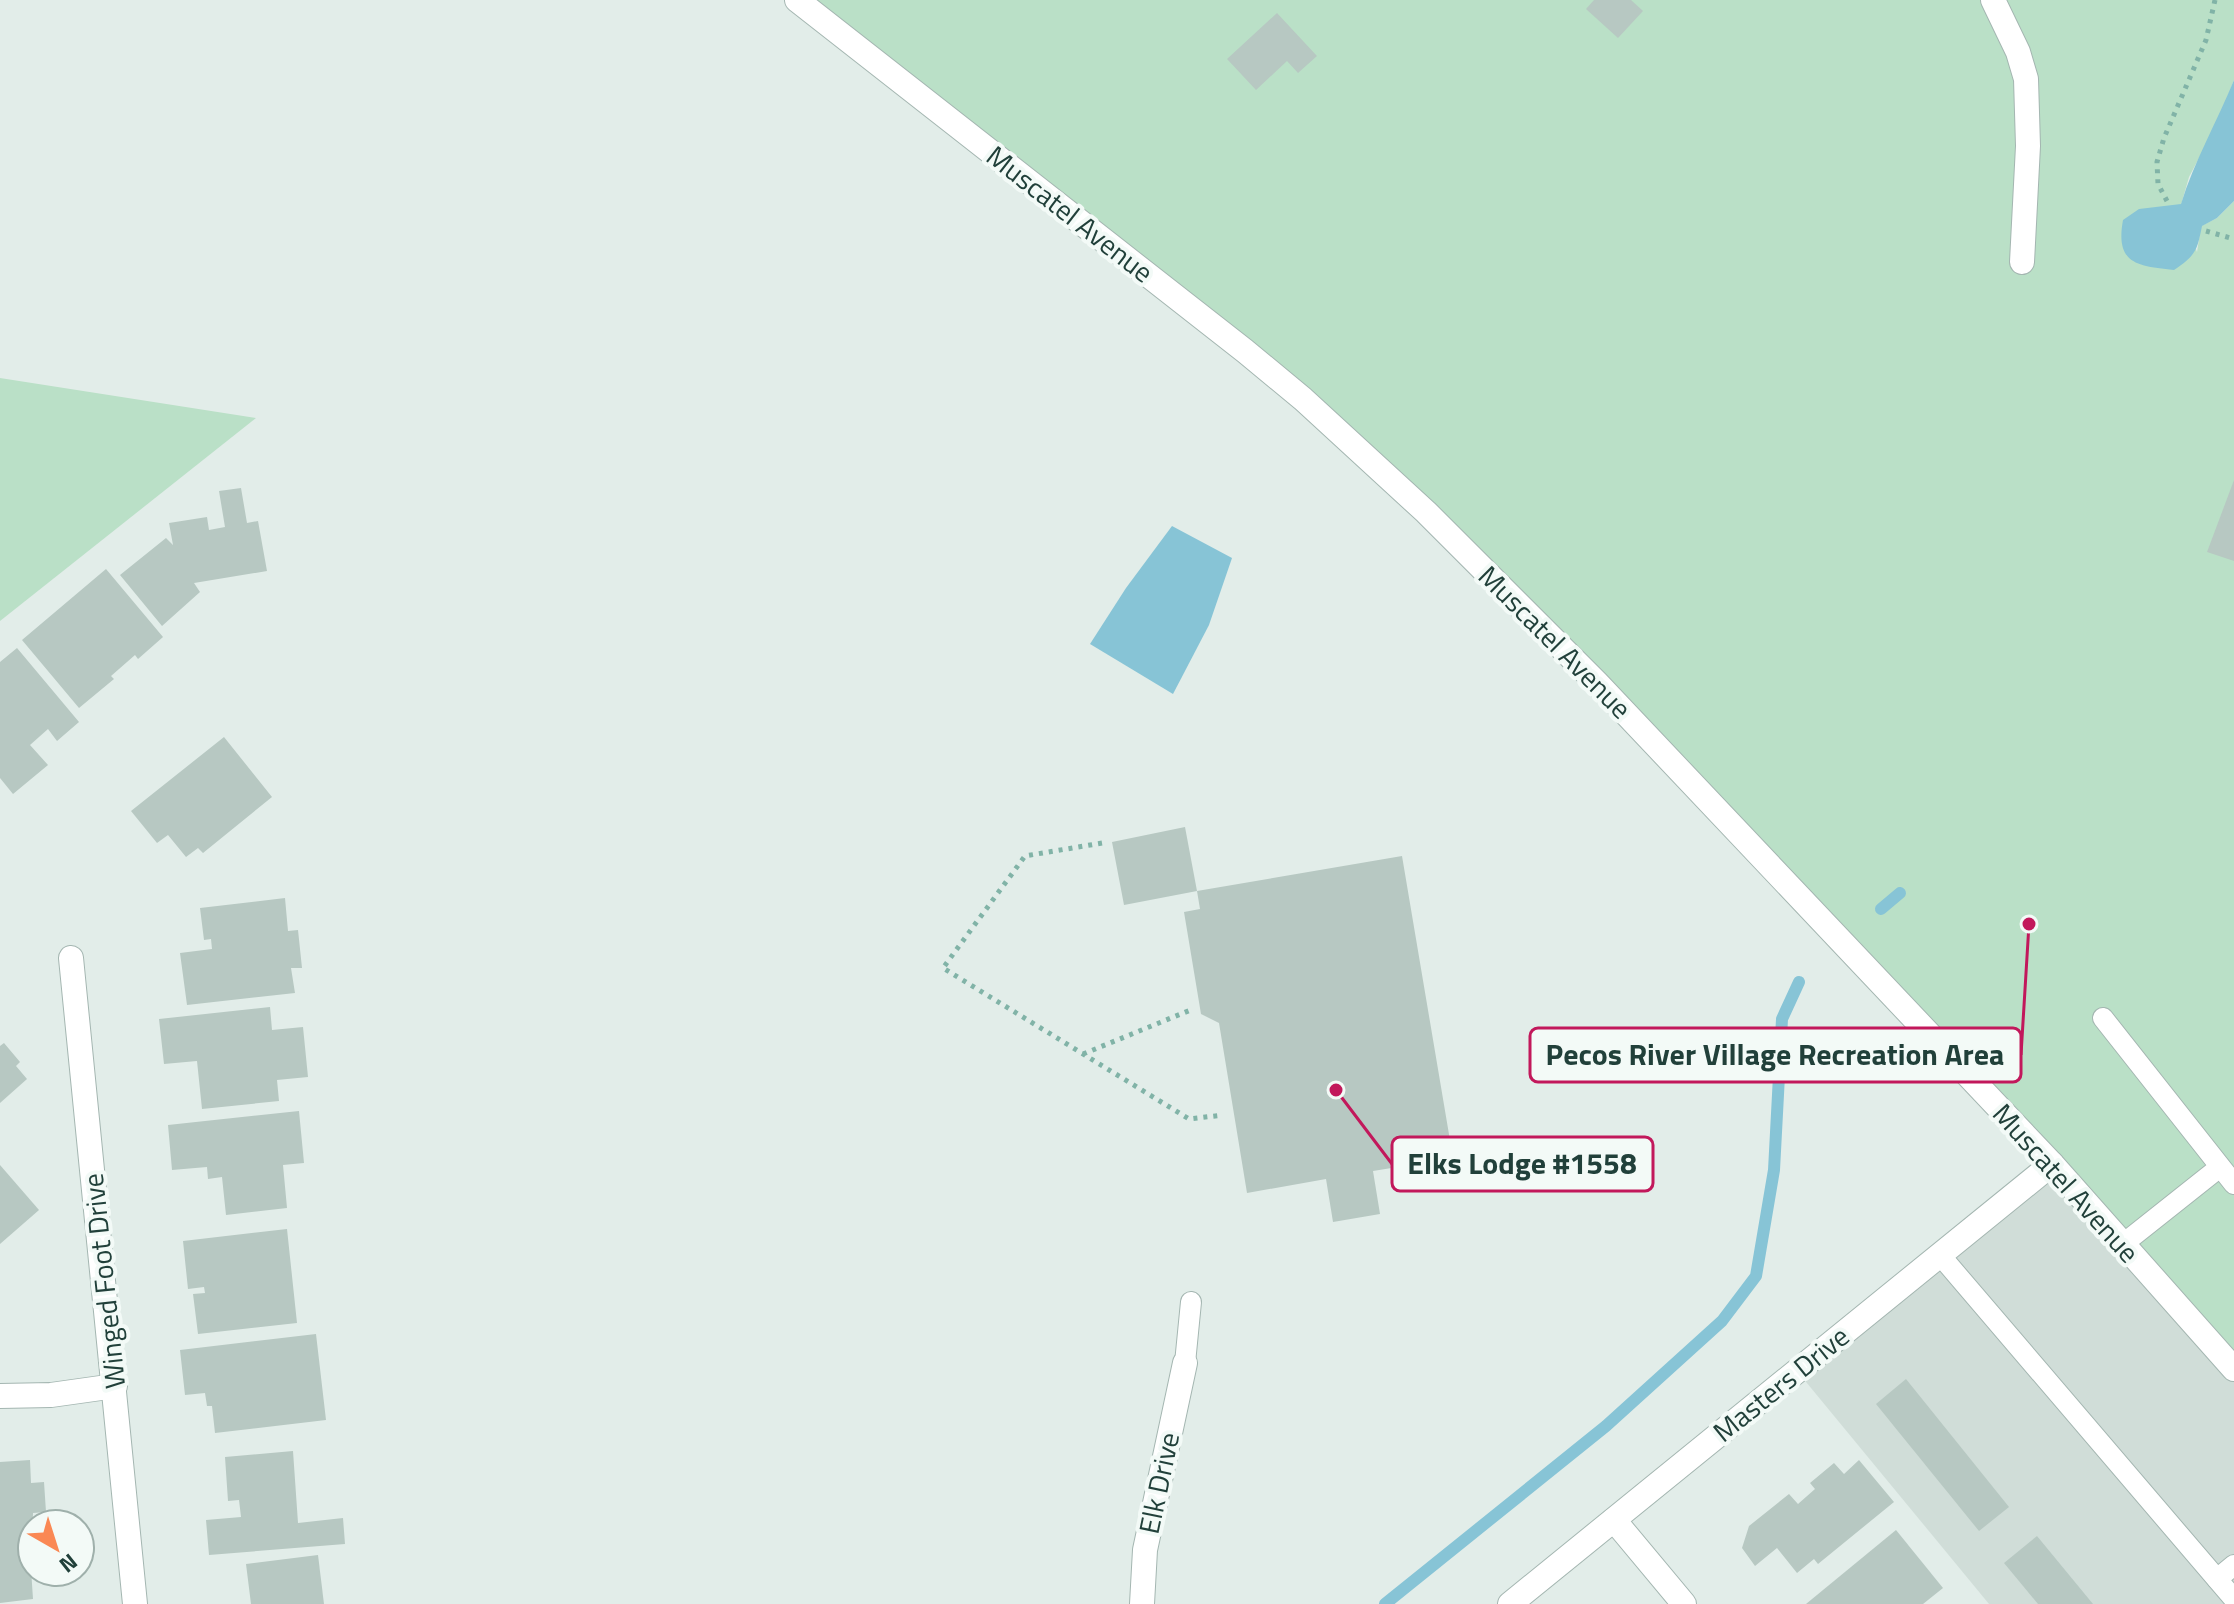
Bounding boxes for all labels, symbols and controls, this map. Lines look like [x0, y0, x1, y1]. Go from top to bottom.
street label: Muscatel Avenue [978, 135, 1163, 293]
street label: Muscatel Avenue [1469, 555, 1642, 728]
callout: Pecos River Village Recreation Area [1530, 1028, 2021, 1082]
text: Pecos River Village Recreation Area [1546, 1031, 2004, 1077]
street label: Muscatel Avenue [1983, 1093, 2150, 1272]
callout: Elks Lodge #1558 [1392, 1137, 1653, 1191]
text: Elks Lodge #1558 [1407, 1140, 1637, 1186]
street label: Winged Foot Drive [71, 1171, 136, 1391]
street label: Masters Drive [1703, 1315, 1858, 1452]
street label: Elk Drive [1127, 1428, 1190, 1538]
north arrow [16, 1508, 96, 1588]
text: N [52, 1546, 85, 1582]

